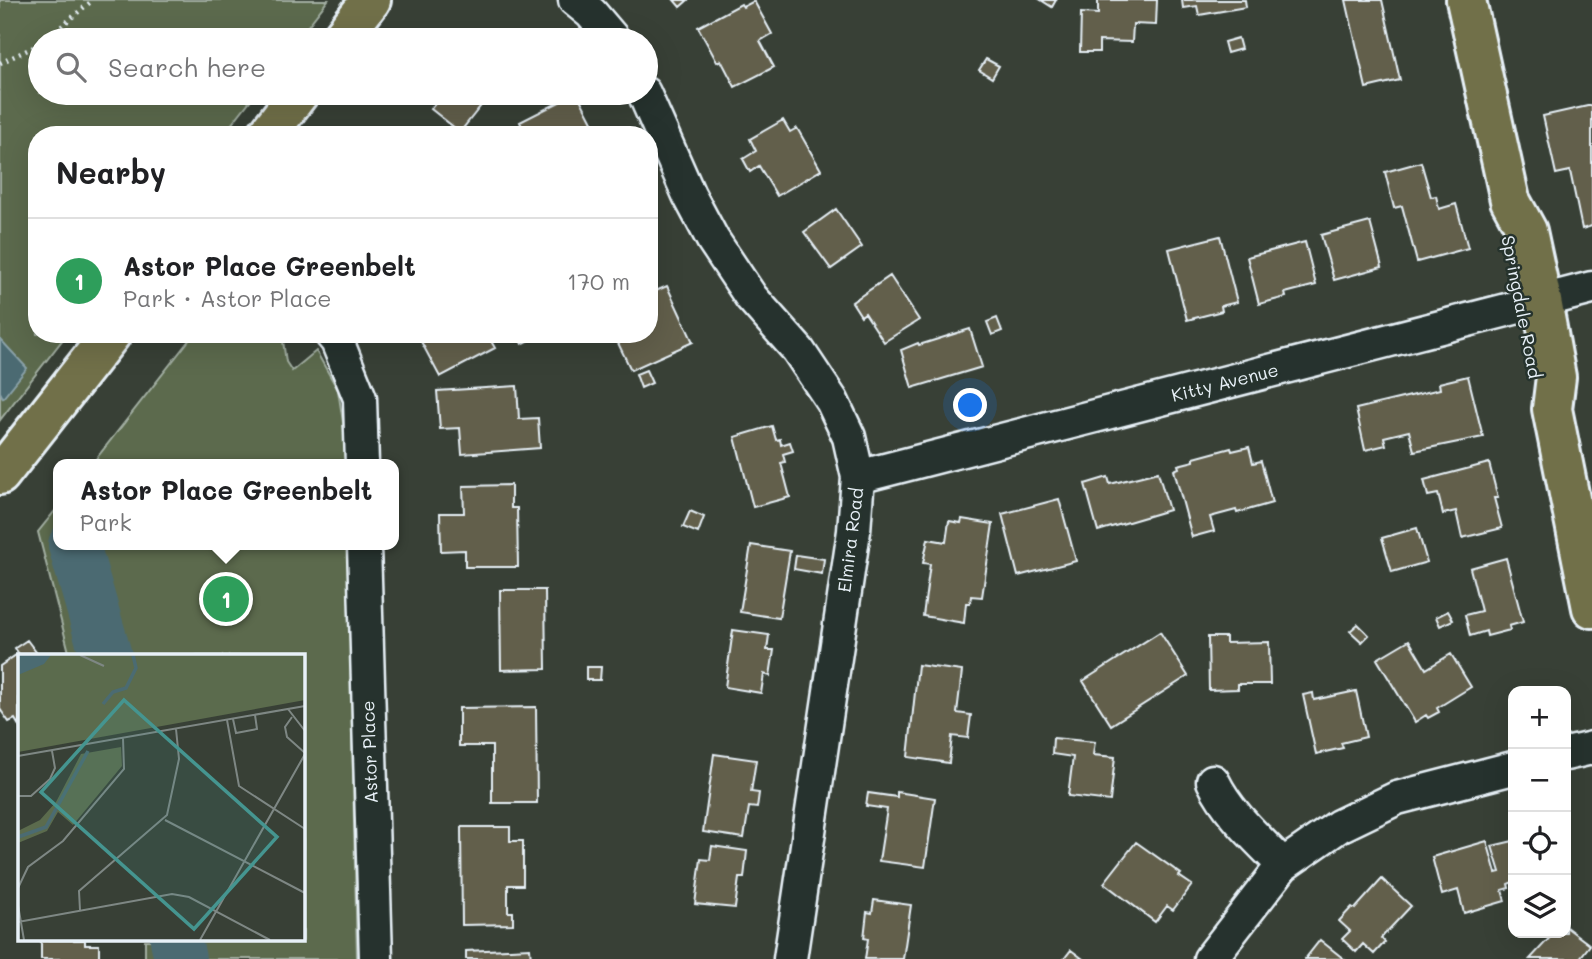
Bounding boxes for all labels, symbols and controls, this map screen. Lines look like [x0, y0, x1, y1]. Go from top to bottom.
search box [28, 28, 658, 105]
icon: search [52, 48, 90, 86]
text: Search here [108, 50, 266, 84]
text: Nearby [56, 152, 166, 192]
street label: Springdale Road [1496, 233, 1548, 380]
text: Astor Place Greenbelt [123, 249, 416, 283]
text: 1 [74, 266, 84, 296]
text: 170 m [567, 266, 630, 296]
text: Park · Astor Place [123, 283, 332, 313]
street label: Kitty Avenue [1169, 357, 1281, 407]
your location [953, 388, 987, 422]
popup [53, 459, 399, 550]
text: Astor Place Greenbelt [80, 473, 372, 507]
street label: Elmira Road [832, 486, 868, 594]
text: Park [80, 507, 132, 537]
pin: 1 [203, 573, 249, 625]
inset map [18, 654, 304, 942]
map controls [1508, 686, 1571, 938]
button: + [1508, 686, 1571, 749]
street label: Astor Place [355, 700, 383, 804]
button: − [1508, 749, 1571, 812]
button: locate [1508, 812, 1571, 875]
button: layers [1508, 875, 1571, 938]

